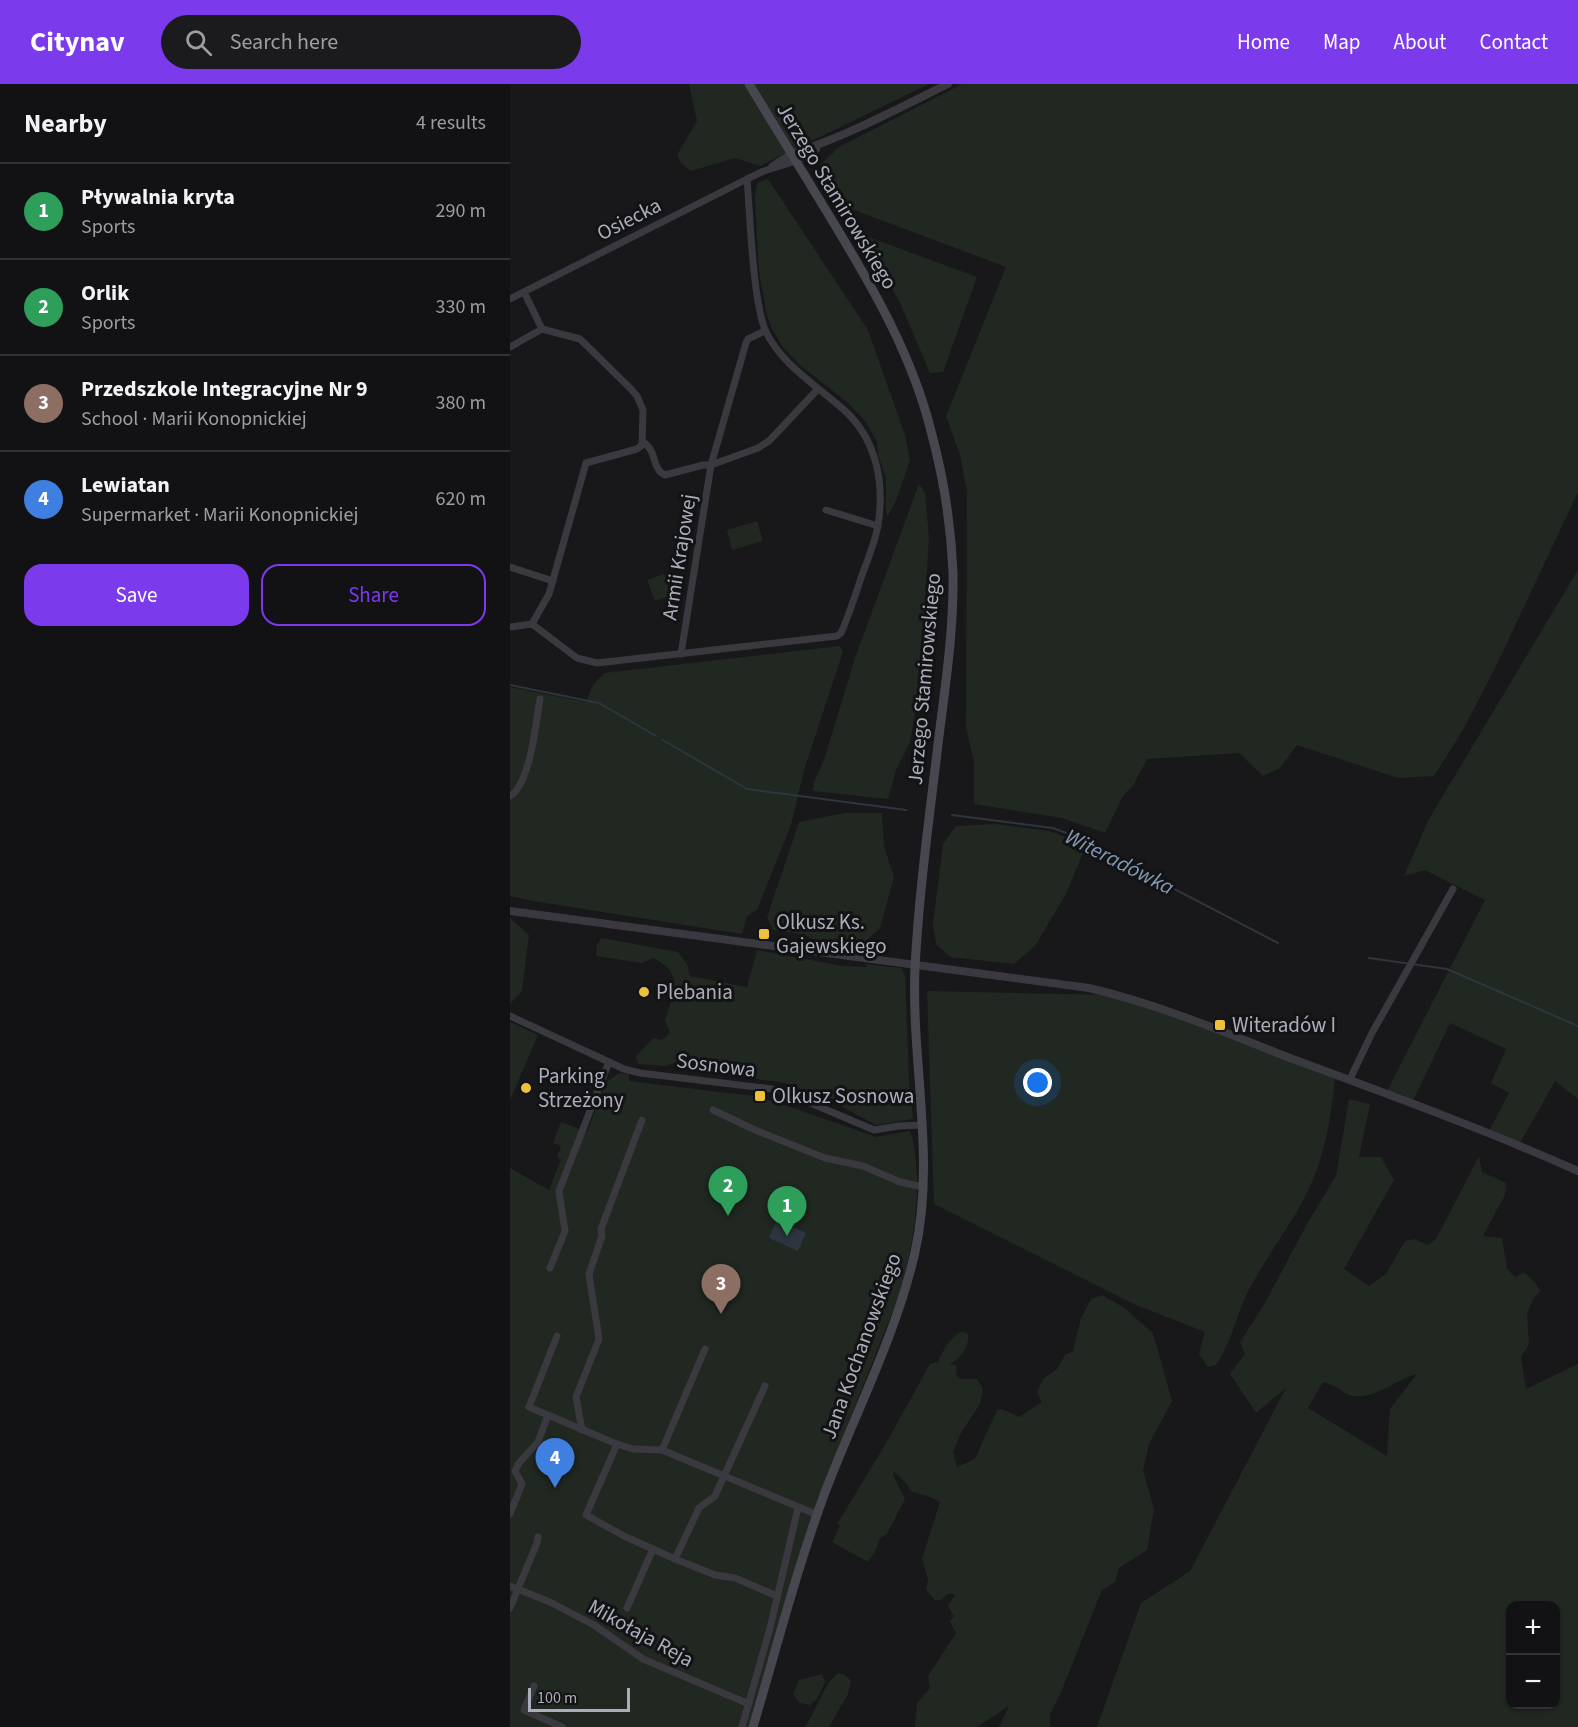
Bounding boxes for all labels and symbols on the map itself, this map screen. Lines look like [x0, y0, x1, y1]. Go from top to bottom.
street label: Jerzego Stamirowskiego [769, 97, 905, 295]
street label: Osiecka [592, 190, 666, 248]
street label: Armii Krajowej [654, 492, 704, 622]
street label: Jerzego Stamirowskiego [900, 572, 948, 786]
water label: Witeradówka [1059, 821, 1180, 903]
place label: Olkusz Ks. Gajewskiego [776, 907, 887, 961]
marker: Olkusz Ks. Gajewskiego [757, 927, 771, 941]
place label: Plebania [656, 977, 733, 1007]
marker: Plebania [637, 985, 651, 999]
place label: Witeradów I [1232, 1010, 1336, 1040]
marker: Witeradów I [1213, 1018, 1227, 1032]
street label: Sosnowa [675, 1045, 757, 1085]
place label: Parking Strzeżony [538, 1061, 624, 1115]
your location [1023, 1068, 1052, 1097]
marker: Parking Strzeżony [519, 1081, 533, 1095]
place label: Olkusz Sosnowa [772, 1081, 914, 1111]
marker: Olkusz Sosnowa [753, 1089, 767, 1103]
pin: 2 [708, 1166, 748, 1216]
pin: 1 [768, 1186, 806, 1236]
street label: Jana Kochanowskiego [813, 1249, 909, 1443]
pin: 3 [702, 1264, 740, 1314]
pin: 4 [536, 1438, 574, 1488]
street label: Mikołaja Reja [583, 1592, 699, 1674]
scale bar [528, 1685, 630, 1712]

